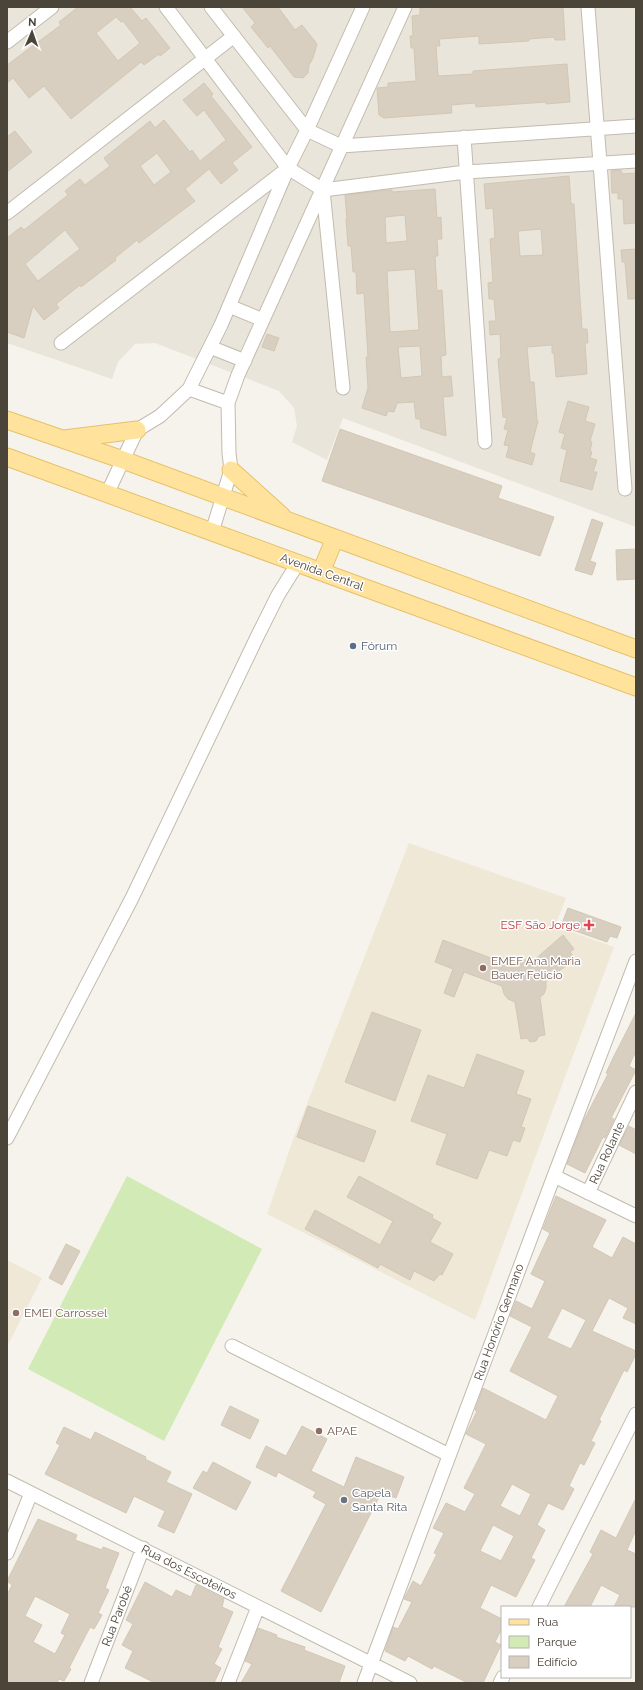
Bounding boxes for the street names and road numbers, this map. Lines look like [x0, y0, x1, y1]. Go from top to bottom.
street label: Avenida Central [278, 550, 366, 594]
street label: Rua Rolante [587, 1120, 627, 1186]
street label: Rua Honório Germano [471, 1262, 527, 1382]
street label: Rua dos Escoteiros [139, 1542, 239, 1602]
street label: Rua Parobé [99, 1584, 135, 1648]

